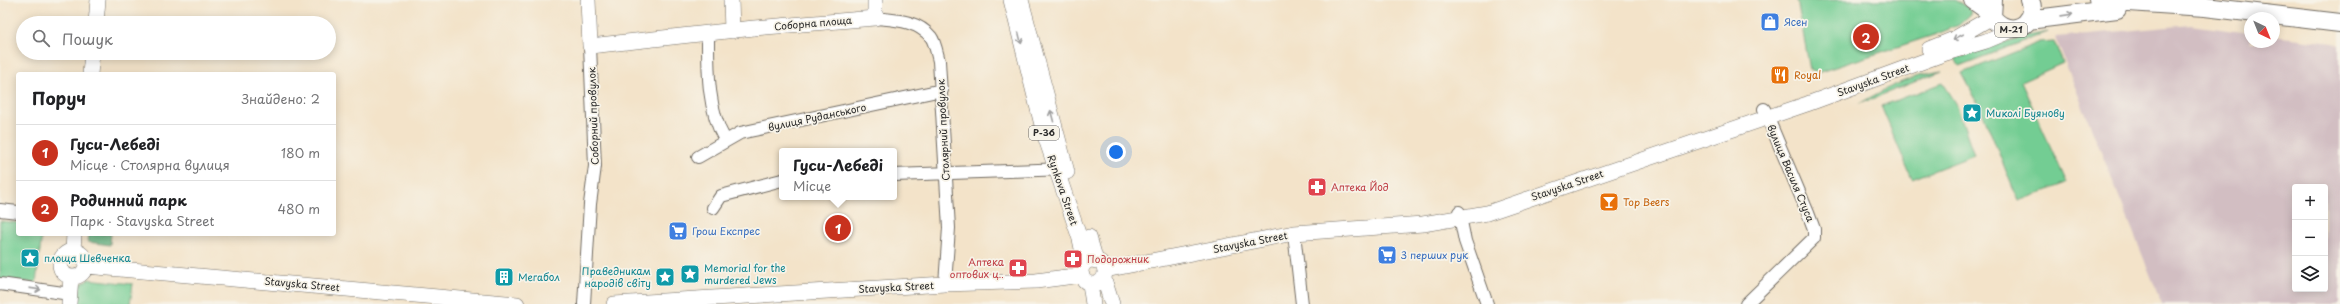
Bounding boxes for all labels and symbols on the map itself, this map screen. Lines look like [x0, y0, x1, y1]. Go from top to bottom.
shop icon: Ясен [1759, 11, 1781, 33]
one-way arrow [2060, 11, 2073, 19]
street label: Соборна площа [773, 12, 853, 33]
north arrow [2244, 12, 2280, 48]
place label: Ясен [1784, 14, 1807, 29]
pin: 2 [1853, 22, 1879, 52]
road number: М-21 [1995, 23, 2027, 37]
one-way arrow [1016, 31, 1024, 44]
one-way arrow [1953, 33, 1965, 41]
street label: Stavyska Street [1835, 59, 1911, 100]
restaurant icon: Royal [1769, 64, 1791, 86]
street label: Соборний провулок [583, 67, 603, 165]
place label: Royal [1794, 67, 1821, 82]
street label: Столярний провулок [932, 79, 954, 181]
street label: вулиця Руданського [766, 99, 868, 134]
place icon: Миколі Буянову [1961, 102, 1983, 124]
place label: Миколі Буянову [1986, 105, 2065, 121]
one-way arrow [1048, 110, 1055, 123]
street label: вулиця Василя Стуса [1764, 122, 1819, 225]
road number: Р-36 [1029, 126, 1059, 140]
your location [1106, 142, 1126, 162]
street label: Rynkova Street [1044, 153, 1083, 227]
street label: Stavyska Street [1529, 165, 1606, 205]
pharmacy icon: Аптека Йод [1306, 176, 1328, 198]
place label: Аптека Йод [1331, 179, 1389, 194]
bar icon: Top Beers [1598, 191, 1620, 213]
place label: Top Beers [1623, 194, 1670, 209]
pin: 1 [825, 213, 851, 243]
supermarket icon: Грош Експрес [667, 220, 689, 242]
place label: Грош Експрес [692, 223, 760, 238]
street label: Stavyska Street [1211, 227, 1289, 257]
supermarket icon: З перших рук [1376, 244, 1398, 266]
place icon: площа Шевченка [19, 247, 41, 269]
place label: З перших рук [1401, 247, 1468, 263]
pharmacy icon: Подорожник [1062, 248, 1084, 270]
place label: площа Шевченка [44, 250, 131, 265]
place label: Подорожник [1087, 251, 1149, 266]
place label: Аптека оптових ц.. [950, 254, 1005, 281]
pharmacy icon: Аптека оптових ц.. [1007, 257, 1029, 279]
place label: Memorial for the murdered Jews [704, 260, 786, 287]
place label: Праведникам народів світу [582, 263, 651, 291]
place icon: Memorial for the murdered Jews [679, 263, 701, 285]
building icon: Мегабол [493, 266, 515, 288]
place icon: Праведникам народів світу [654, 266, 676, 288]
place label: Мегабол [518, 269, 560, 284]
street label: Stavyska Street [264, 273, 341, 295]
street label: Stavyska Street [858, 277, 934, 297]
one-way arrow [28, 285, 41, 293]

